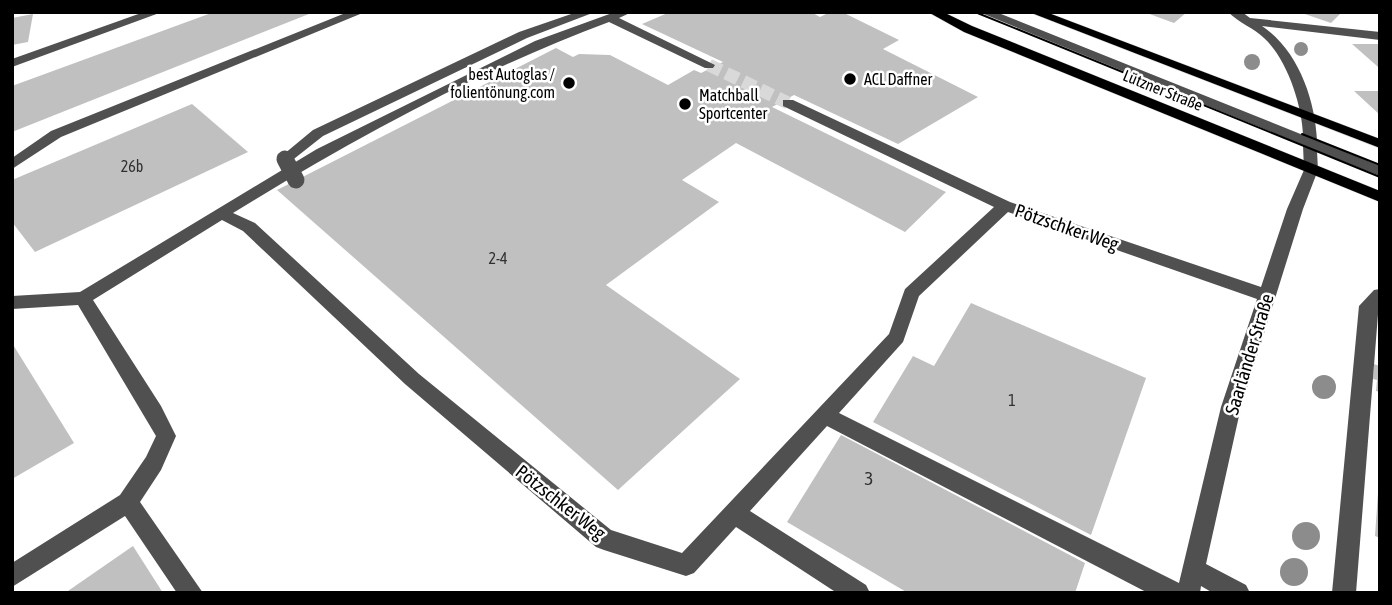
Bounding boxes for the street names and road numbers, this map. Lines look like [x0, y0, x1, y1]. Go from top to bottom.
street label: Lützner Straße [1121, 66, 1205, 114]
street label: Pötzschker Weg [1012, 199, 1122, 255]
street label: Saarländer Straße [1220, 291, 1278, 417]
street label: Pötzschker Weg [512, 460, 611, 544]

